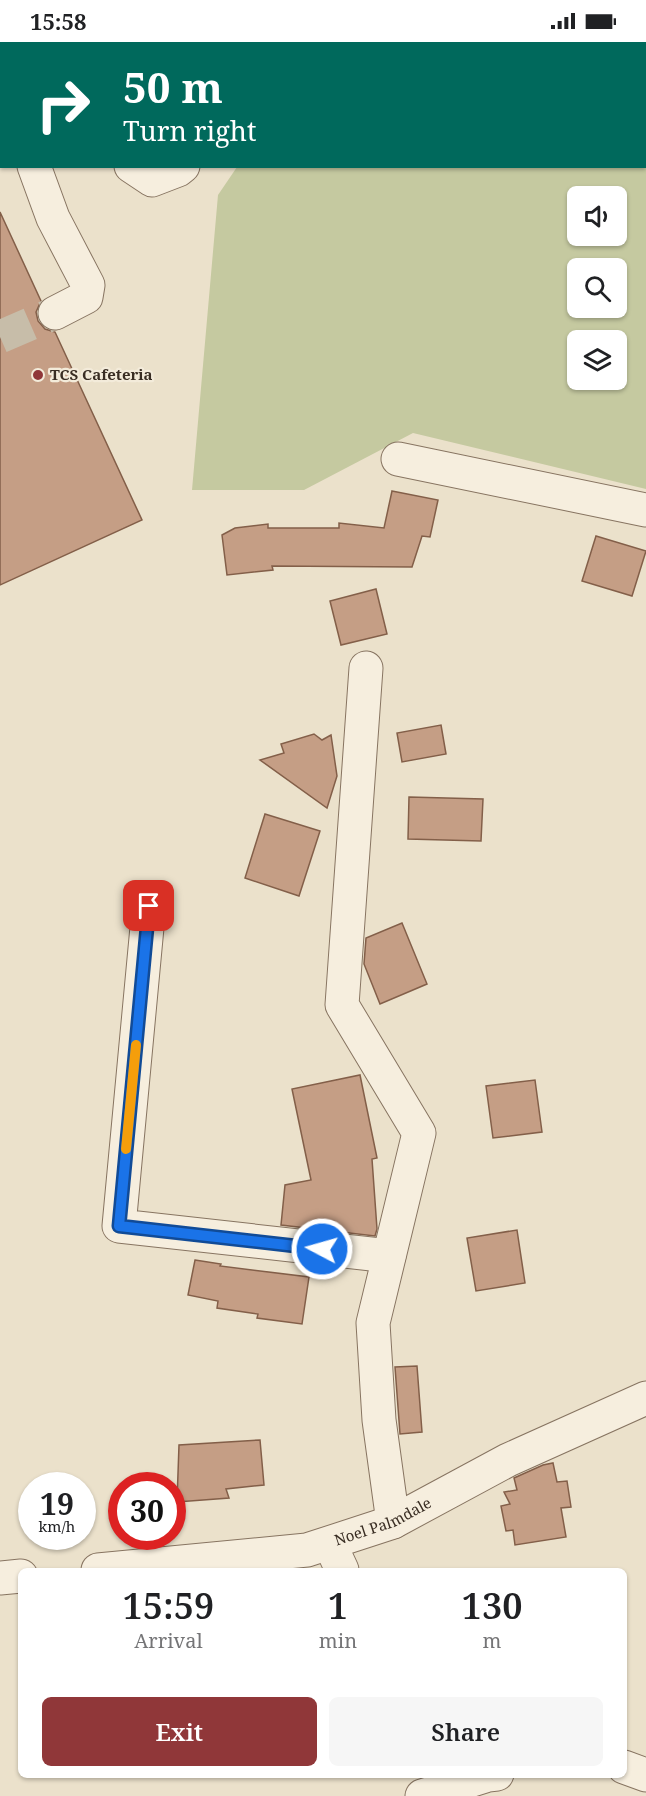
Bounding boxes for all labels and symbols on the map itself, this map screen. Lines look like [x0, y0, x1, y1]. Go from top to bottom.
place label: TCS Cafeteria [50, 364, 153, 384]
marker: TCS Cafeteria [31, 368, 45, 382]
pin [123, 880, 174, 931]
position arrow [290, 1217, 354, 1281]
speed limit sign: 30 [108, 1472, 186, 1550]
street label: Noel Palmdale [331, 1492, 435, 1549]

